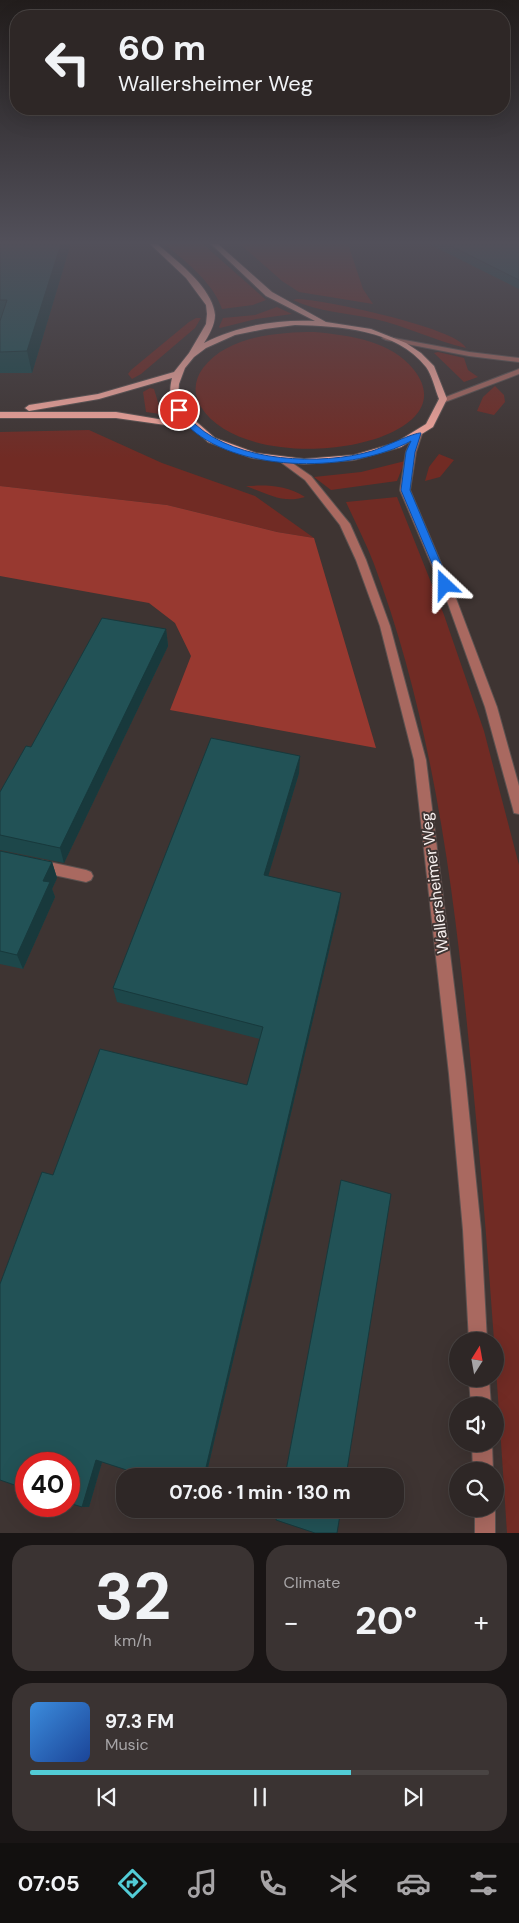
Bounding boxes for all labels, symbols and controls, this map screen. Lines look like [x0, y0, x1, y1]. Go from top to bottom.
text: 60 m [118, 25, 206, 71]
icon: left [35, 30, 100, 95]
text: Wallersheimer Weg [118, 69, 313, 98]
pin [158, 389, 200, 431]
icon: arrive [165, 396, 193, 424]
position arrow [418, 558, 470, 610]
street label: Wallersheimer Weg [415, 811, 454, 955]
north arrow [449, 1332, 504, 1388]
map controls [449, 1332, 504, 1517]
button: sound [449, 1397, 504, 1452]
speed limit sign: 40 [15, 1452, 80, 1517]
button: search [449, 1462, 504, 1517]
text: 07:06 · 1 min · 130 m [169, 1480, 351, 1505]
text: 32 [94, 1555, 171, 1639]
text: Climate [284, 1572, 340, 1593]
text: 20° [355, 1596, 417, 1646]
text: − [284, 1604, 299, 1641]
text: + [474, 1604, 489, 1641]
text: km/h [114, 1630, 152, 1651]
text: 97.3 FM [105, 1709, 174, 1734]
text: Music [105, 1734, 149, 1755]
icon: previous [93, 1783, 121, 1811]
icon: pause [246, 1783, 274, 1811]
icon: next [399, 1783, 427, 1811]
icon: directions [115, 1866, 150, 1901]
icon: music [185, 1866, 220, 1901]
icon: phone [255, 1866, 290, 1901]
icon: climate [326, 1866, 361, 1901]
icon: car [396, 1866, 431, 1901]
icon: filters [466, 1866, 501, 1901]
text: 07:05 [18, 1869, 80, 1898]

